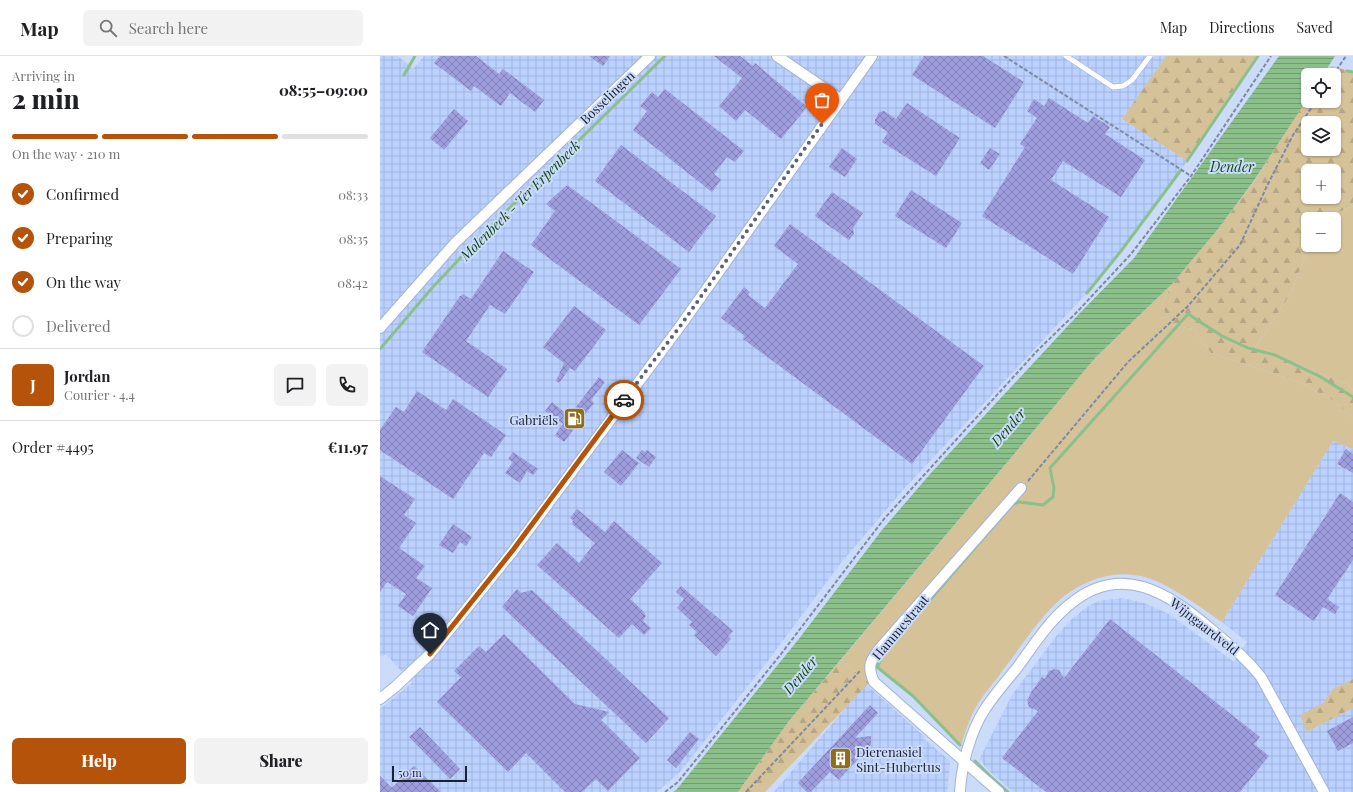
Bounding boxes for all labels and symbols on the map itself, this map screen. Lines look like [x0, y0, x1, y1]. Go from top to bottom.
street label: Bosselingen [576, 67, 638, 127]
pin [805, 83, 839, 124]
water label: Molenbeek - Ter Erpenbeek [455, 136, 584, 265]
water label: Dender [1209, 157, 1255, 176]
courier [604, 380, 644, 420]
water label: Dender [986, 403, 1030, 451]
fuel station icon: Gabriëls [561, 406, 587, 432]
place label: Gabriëls [509, 411, 558, 428]
street label: Hammestraat [868, 591, 932, 663]
street label: Wijngaardveld [1166, 593, 1243, 659]
pin [413, 613, 447, 654]
water label: Dender [778, 651, 822, 699]
place label: Dierenasiel Sint-Hubertus [856, 743, 941, 775]
building icon: Dierenasiel Sint-Hubertus [827, 745, 853, 771]
scale bar [392, 764, 467, 783]

